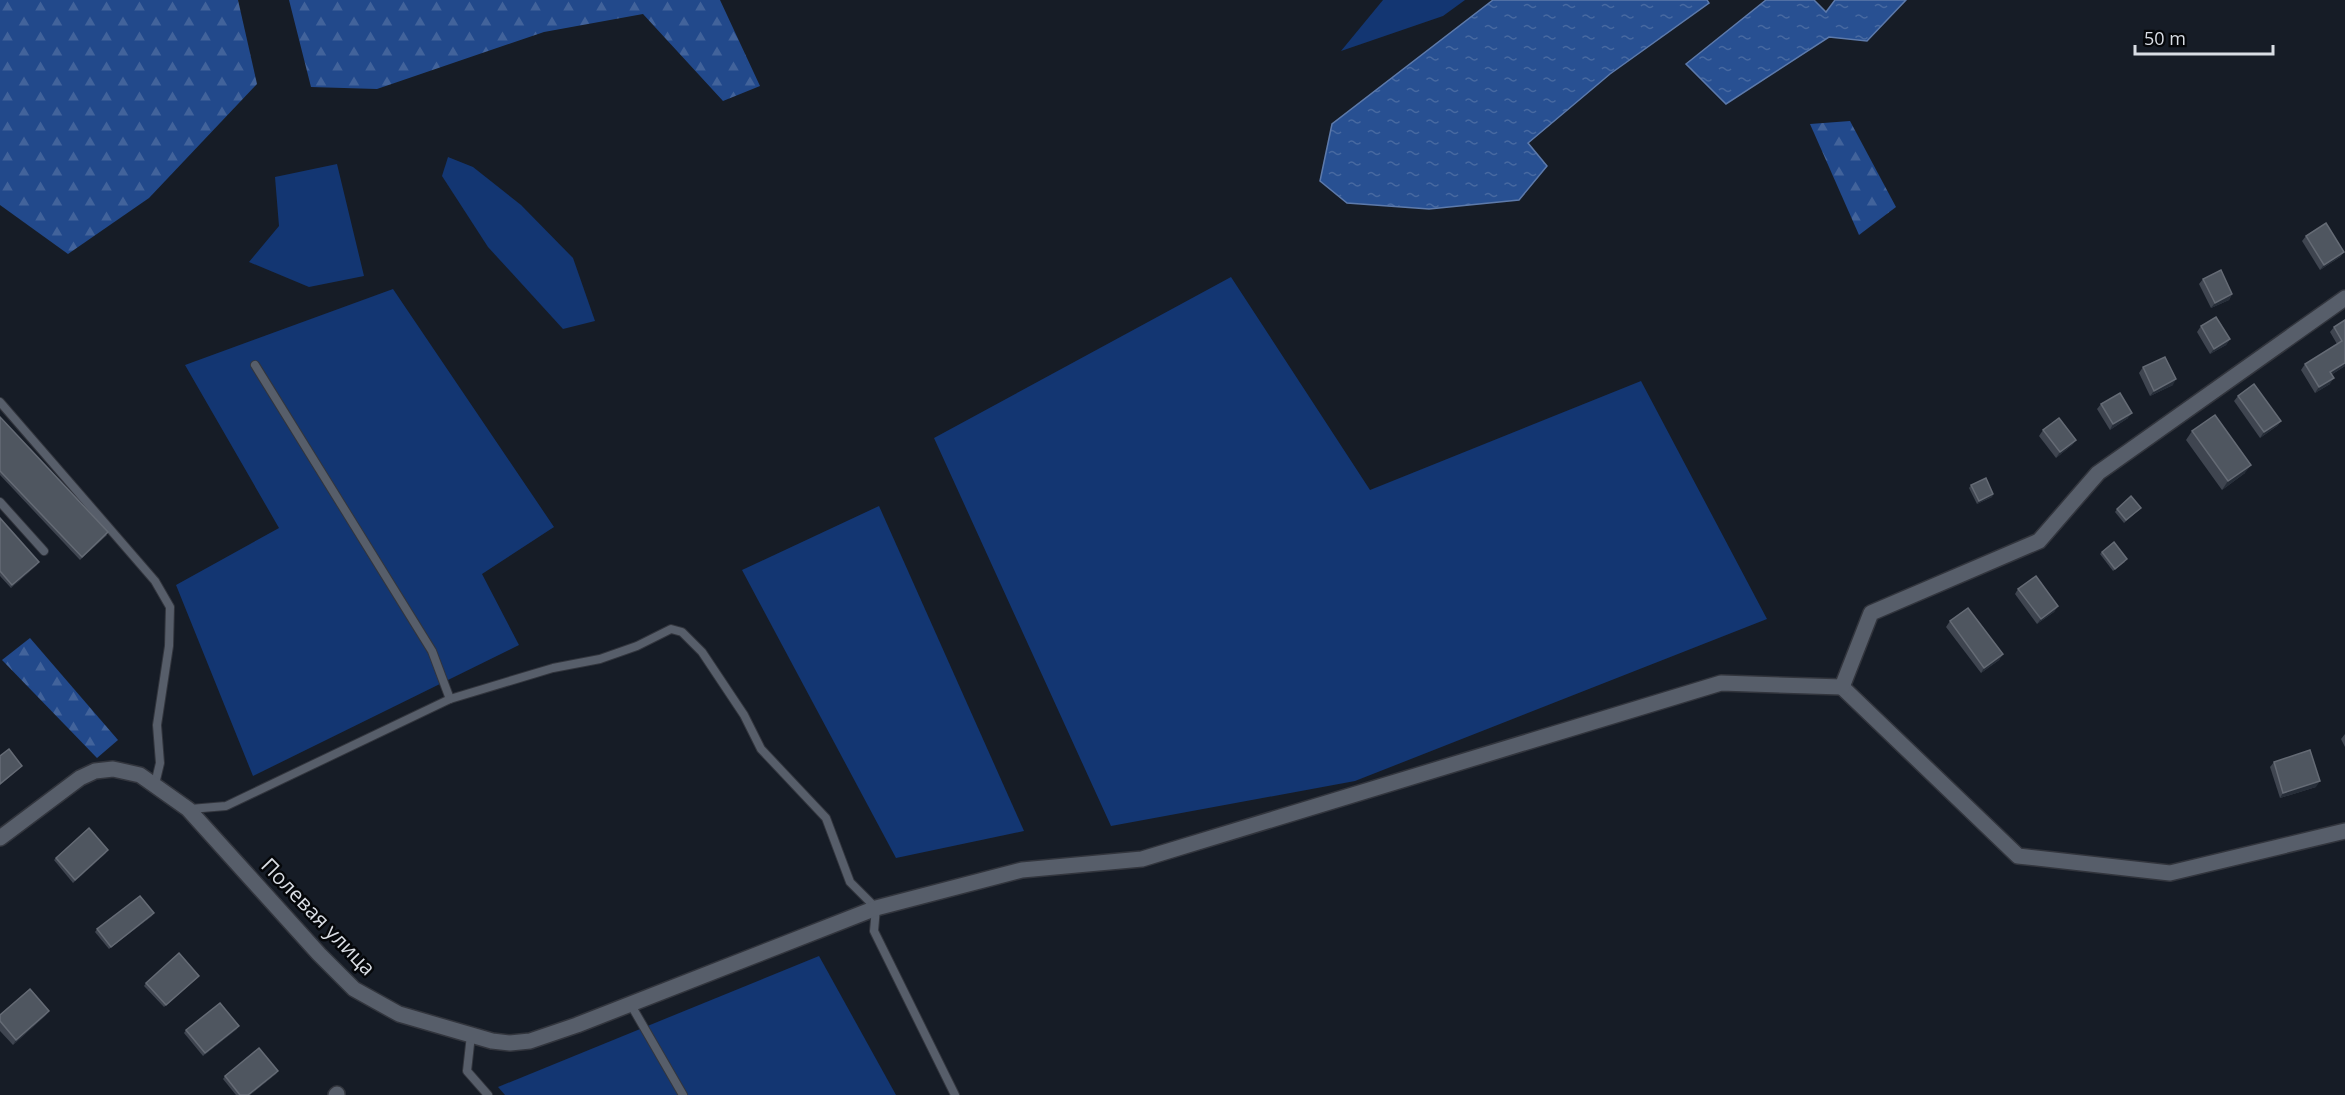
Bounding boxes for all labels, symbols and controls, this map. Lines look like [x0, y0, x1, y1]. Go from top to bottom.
scale bar [2135, 18, 2273, 56]
text: 50 m [2144, 26, 2186, 50]
street label: Полевая улица [255, 851, 382, 981]

